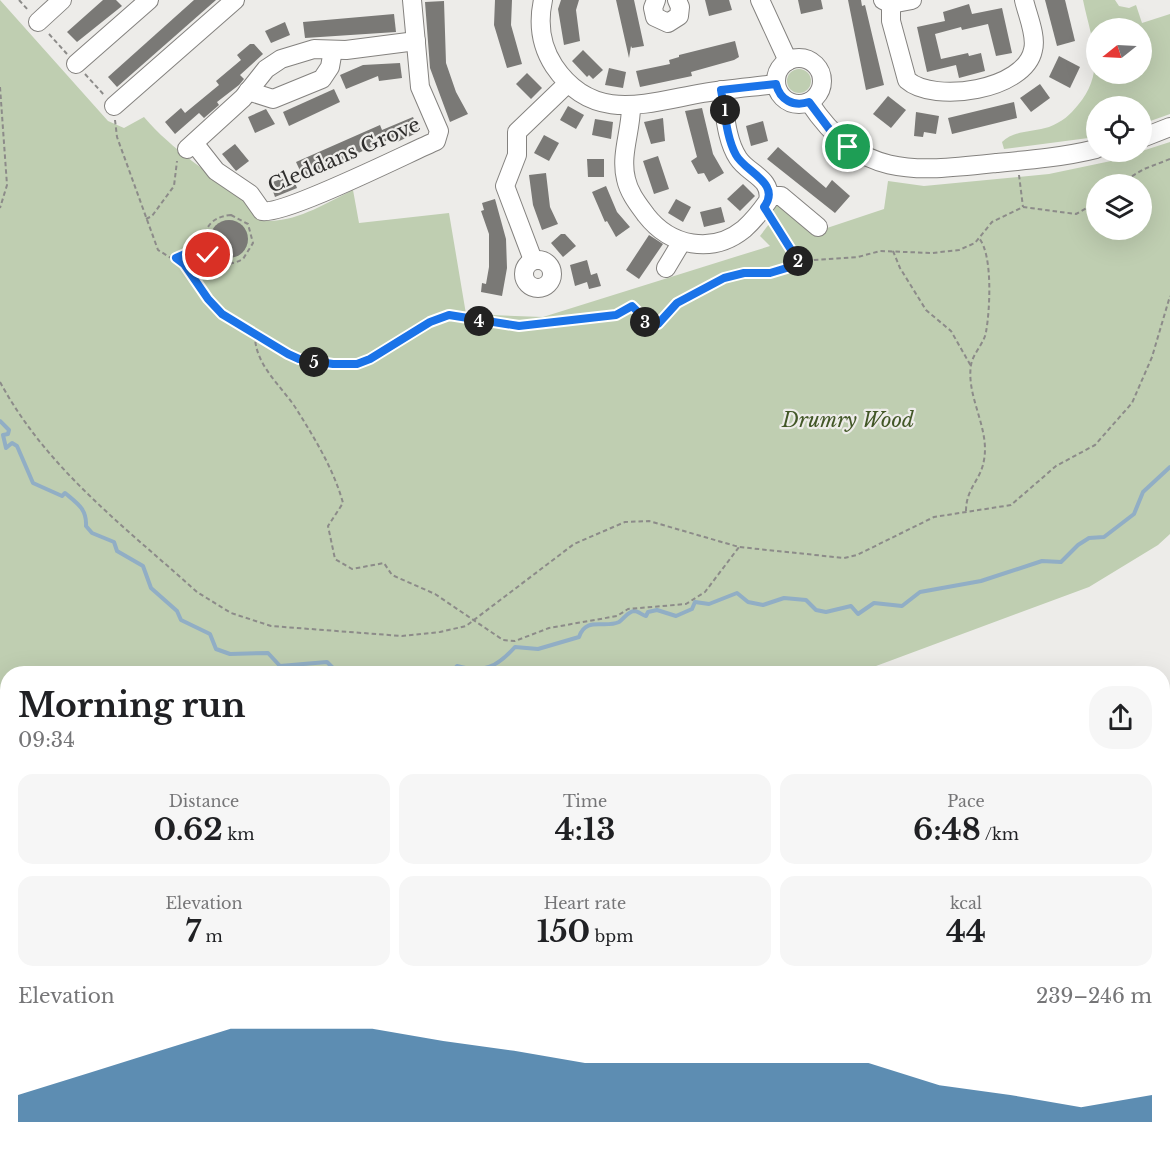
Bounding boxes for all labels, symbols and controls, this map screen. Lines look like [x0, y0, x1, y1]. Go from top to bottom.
north arrow [1086, 18, 1152, 84]
map controls [1086, 18, 1152, 240]
pin: 1 [710, 95, 740, 125]
button: locate [1086, 96, 1152, 162]
text: 1 [722, 100, 728, 120]
street label: Cleddans Grove [264, 112, 424, 198]
pin [822, 121, 873, 172]
icon: arrive [831, 130, 864, 163]
button: layers [1086, 174, 1152, 240]
pin [182, 229, 233, 280]
icon: check [191, 238, 224, 271]
pin: 2 [783, 246, 813, 276]
text: 2 [793, 251, 803, 271]
pin: 4 [464, 306, 494, 336]
pin: 3 [630, 307, 660, 337]
text: 4 [474, 311, 484, 331]
text: 3 [640, 312, 650, 332]
pin: 5 [299, 347, 329, 377]
text: 5 [309, 352, 319, 372]
park label: Drumry Wood [781, 408, 914, 432]
text: Morning run [18, 685, 246, 726]
button: share [1089, 686, 1152, 749]
text: 09:34 [18, 728, 75, 752]
text: Distance [169, 791, 239, 811]
text: Time [563, 791, 607, 811]
text: Pace [947, 791, 985, 811]
text: 0.62 [154, 811, 223, 848]
text: 4:13 [555, 811, 615, 848]
text: 6:48 [913, 811, 981, 848]
text: km [223, 824, 254, 844]
text: /km [981, 824, 1019, 844]
text: Elevation [165, 893, 243, 913]
text: Heart rate [544, 893, 626, 913]
text: kcal [950, 893, 982, 913]
text: 7 [185, 913, 201, 950]
text: 150 [537, 913, 590, 950]
text: 44 [946, 913, 986, 950]
text: m [201, 926, 223, 946]
text: bpm [590, 926, 633, 946]
text: Elevation [18, 984, 115, 1008]
text: 239–246 m [1036, 984, 1152, 1008]

